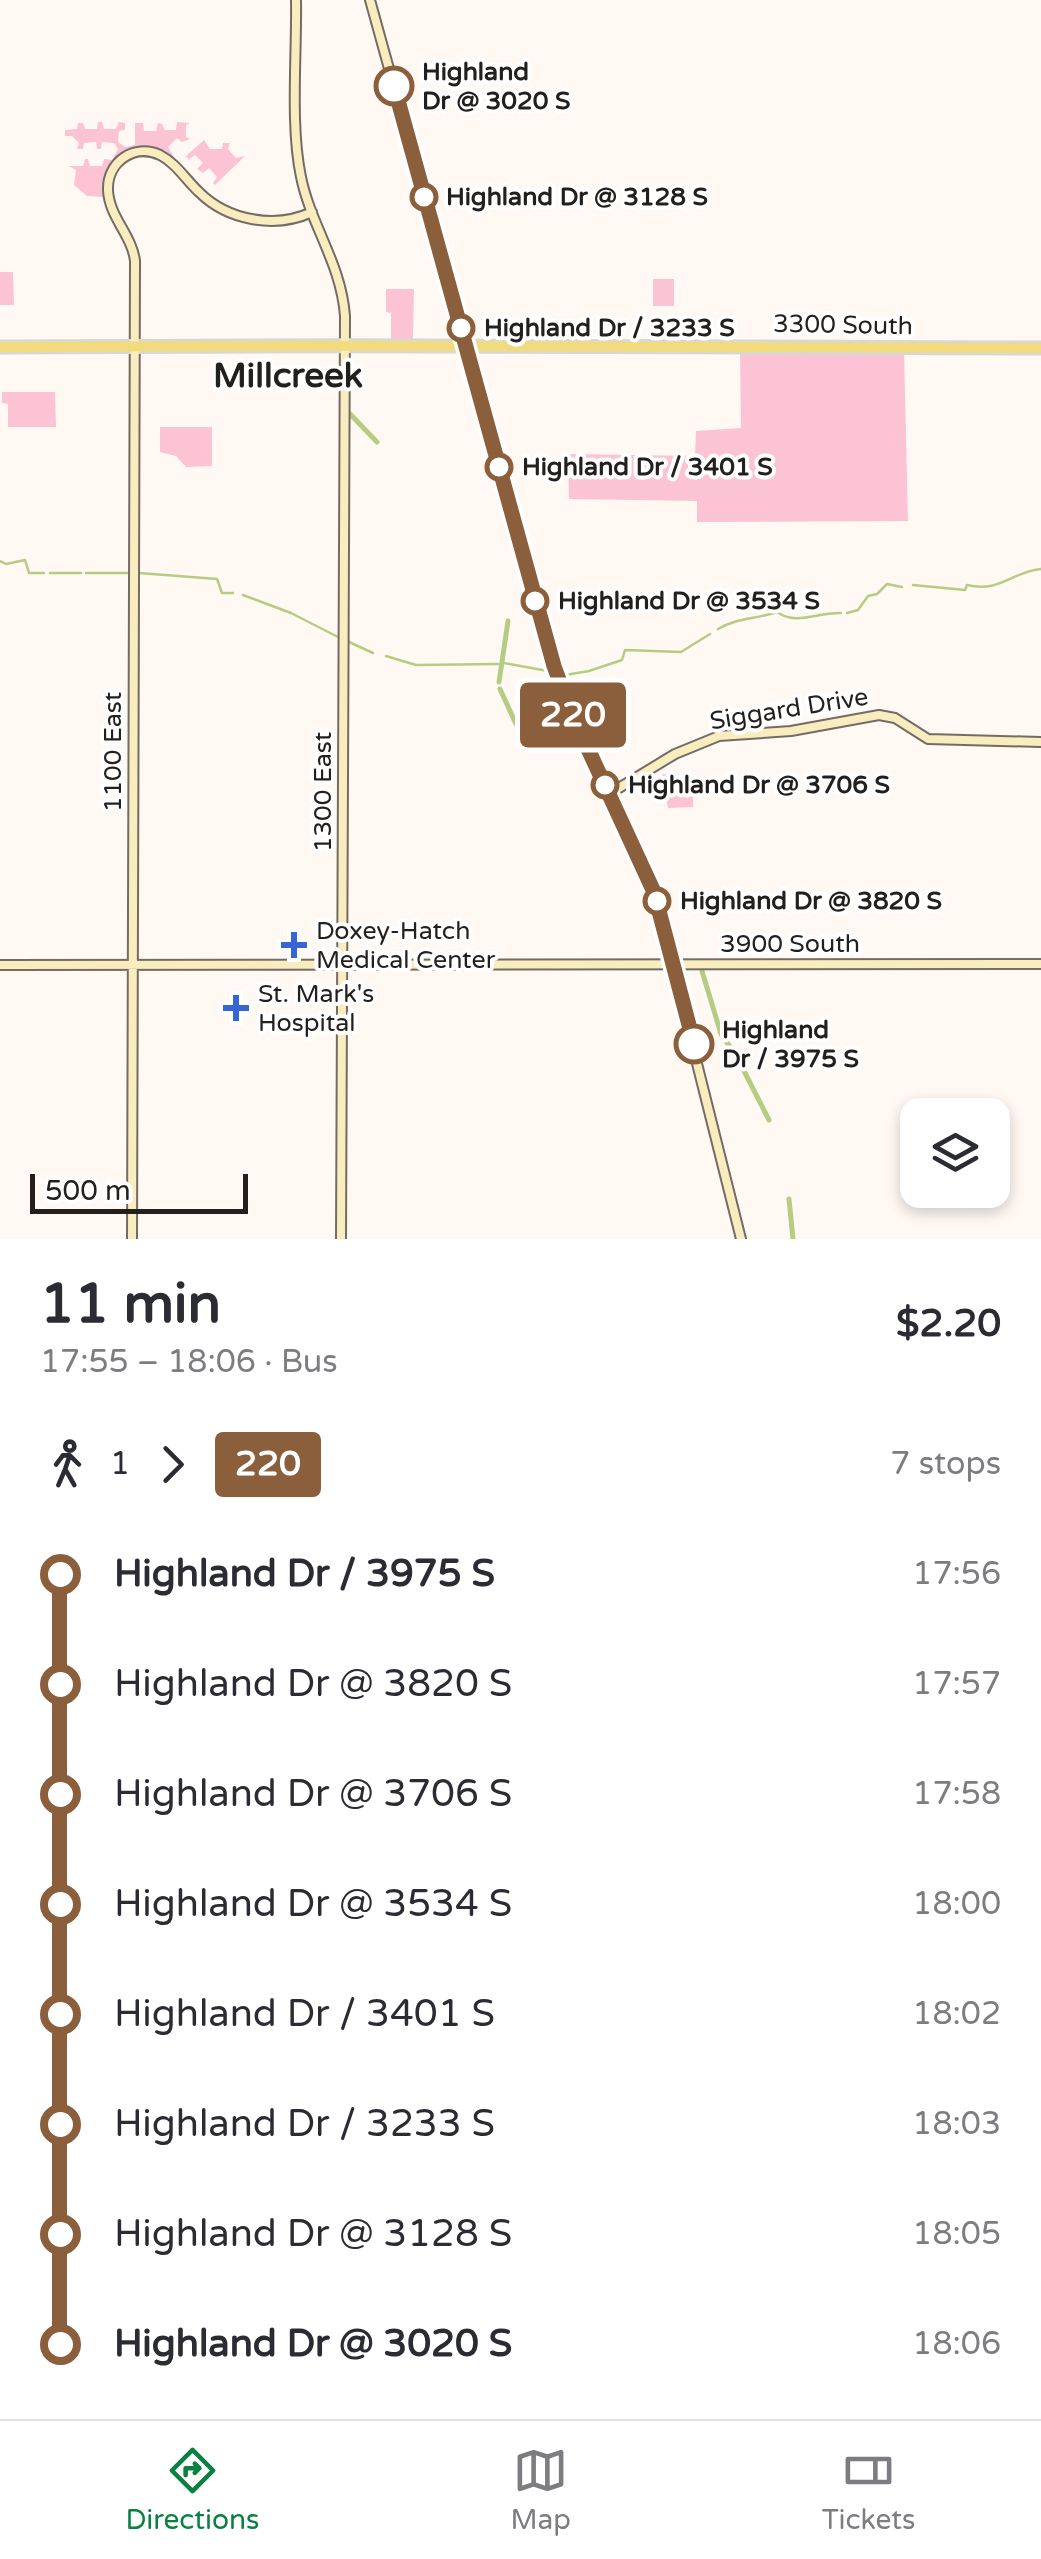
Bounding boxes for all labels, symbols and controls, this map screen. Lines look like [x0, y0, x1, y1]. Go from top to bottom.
place label: Highland Dr @ 3020 S [422, 57, 570, 116]
marker: Highland Dr @ 3020 S [375, 67, 413, 105]
place label: Highland Dr @ 3128 S [446, 182, 708, 212]
marker: Highland Dr @ 3128 S [411, 184, 437, 210]
street label: 3300 South [773, 309, 913, 341]
place label: Highland Dr / 3233 S [484, 313, 735, 343]
marker: Highland Dr / 3233 S [448, 315, 474, 341]
district label: Millcreek [213, 355, 363, 397]
place label: Highland Dr / 3401 S [522, 452, 773, 482]
marker: Highland Dr / 3401 S [486, 454, 512, 480]
place label: Highland Dr @ 3534 S [558, 586, 820, 616]
marker: Highland Dr @ 3534 S [522, 588, 548, 614]
line badge: 220 [516, 682, 630, 748]
street label: Siggard Drive [708, 682, 870, 736]
street label: 1100 East [98, 691, 128, 812]
text: 220 [540, 694, 606, 736]
street label: 1300 East [308, 731, 338, 852]
place label: Highland Dr @ 3706 S [628, 770, 890, 800]
marker: Highland Dr @ 3706 S [592, 772, 618, 798]
place label: Highland Dr @ 3820 S [680, 886, 942, 916]
marker: Highland Dr @ 3820 S [644, 888, 670, 914]
place label: Doxey-Hatch Medical Center [316, 916, 496, 975]
street label: 3900 South [720, 929, 860, 959]
marker: Doxey-Hatch Medical Center [281, 932, 307, 958]
place label: St. Mark's Hospital [258, 979, 374, 1038]
marker: St. Mark's Hospital [223, 995, 249, 1021]
place label: Highland Dr / 3975 S [722, 1015, 859, 1074]
marker: Highland Dr / 3975 S [675, 1025, 713, 1063]
map controls [900, 1098, 1010, 1208]
button: layers [900, 1098, 1010, 1208]
scale bar [30, 1169, 248, 1214]
text: 500 m [45, 1174, 131, 1208]
text: 11 min [40, 1272, 221, 1338]
text: $2.20 [896, 1301, 1001, 1347]
text: 17:55 – 18:06 · Bus [40, 1343, 338, 1381]
icon: walk [40, 1437, 95, 1492]
icon: forward [145, 1437, 200, 1492]
text: 220 [235, 1443, 301, 1485]
text: 1 [110, 1445, 130, 1483]
text: 7 stops [890, 1445, 1001, 1483]
text: Highland Dr / 3975 S [114, 1551, 495, 1597]
text: 17:56 [912, 1555, 1001, 1593]
text: Highland Dr @ 3820 S [114, 1661, 512, 1707]
text: 17:57 [912, 1665, 1001, 1703]
text: Highland Dr @ 3706 S [114, 1771, 512, 1817]
text: 17:58 [912, 1775, 1001, 1813]
text: Highland Dr @ 3534 S [114, 1881, 512, 1927]
text: 18:00 [912, 1885, 1001, 1923]
text: Highland Dr / 3401 S [114, 1991, 495, 2037]
text: 18:02 [912, 1995, 1001, 2033]
text: Highland Dr / 3233 S [114, 2101, 495, 2147]
text: 18:03 [912, 2105, 1001, 2143]
text: Highland Dr @ 3128 S [114, 2211, 512, 2257]
text: 18:05 [912, 2215, 1001, 2253]
text: Highland Dr @ 3020 S [114, 2321, 512, 2367]
text: 18:06 [912, 2325, 1001, 2363]
tab: Directions [125, 2443, 259, 2537]
tab: Map [510, 2443, 571, 2537]
tab: Tickets [822, 2443, 915, 2537]

